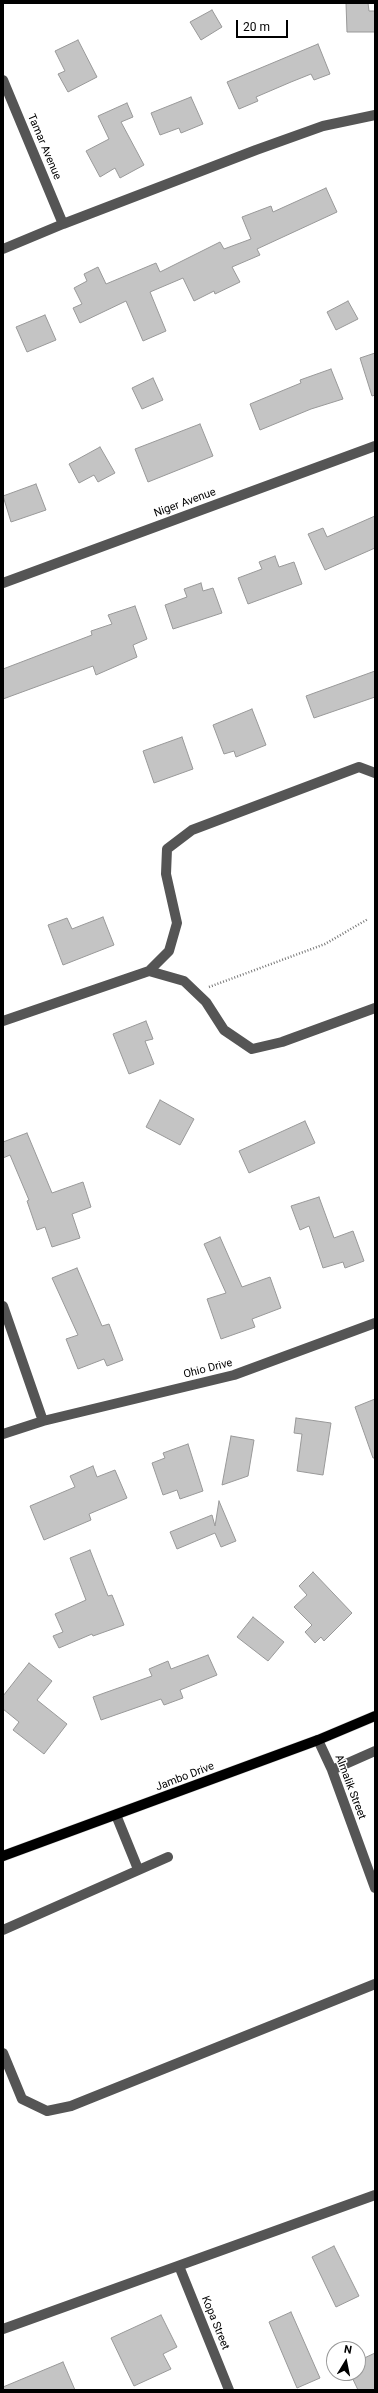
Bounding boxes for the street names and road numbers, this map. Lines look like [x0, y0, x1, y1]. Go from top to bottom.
street label: Tamar Avenue [24, 112, 64, 182]
street label: Niger Avenue [152, 486, 218, 520]
street label: Ohio Drive [182, 1357, 234, 1381]
street label: Almalik Street [332, 1753, 368, 1821]
street label: Jambo Drive [154, 1760, 216, 1794]
street label: Kopa Street [198, 2294, 232, 2352]

